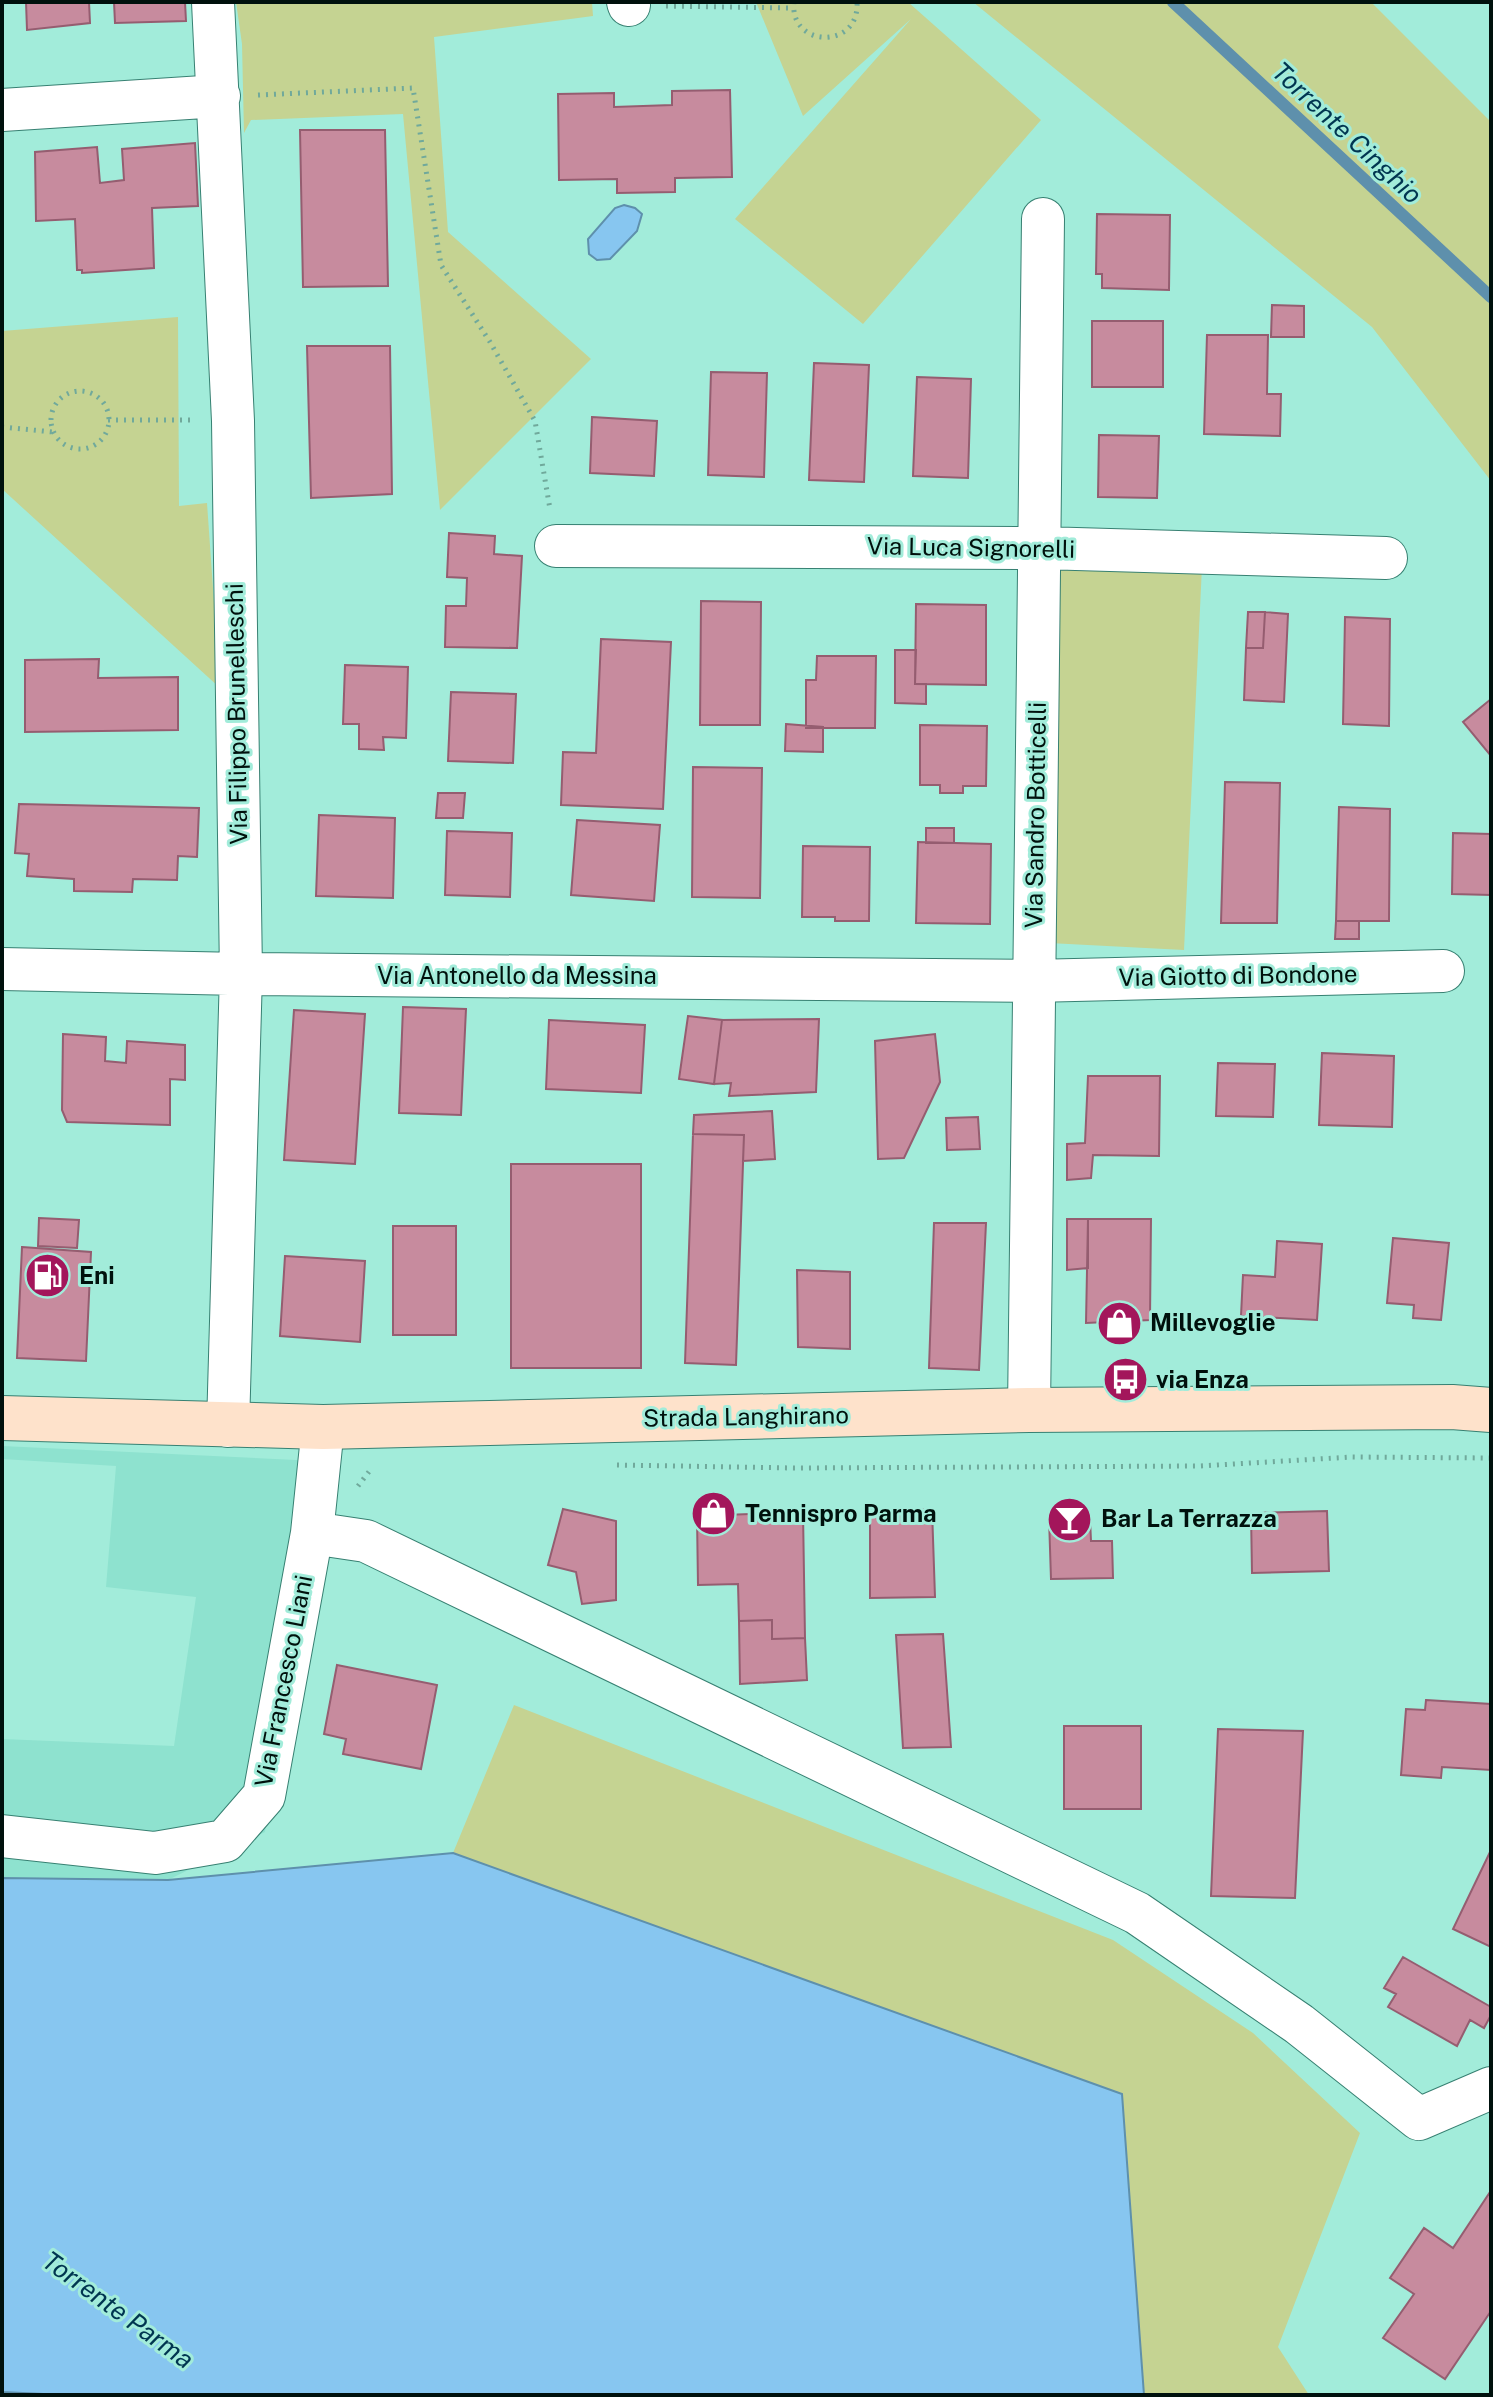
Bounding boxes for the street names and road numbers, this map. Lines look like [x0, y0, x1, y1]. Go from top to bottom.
street label: Via Luca Signorelli [867, 531, 1075, 563]
street label: Via Filippo Brunelleschi [220, 583, 252, 845]
street label: Via Sandro Botticelli [1019, 702, 1051, 928]
street label: Via Giotto di Bondone [1118, 959, 1358, 991]
street label: Via Antonello da Messina [377, 961, 657, 989]
street label: Strada Langhirano [643, 1400, 849, 1432]
street label: Via Francesco Liani [249, 1573, 317, 1789]

